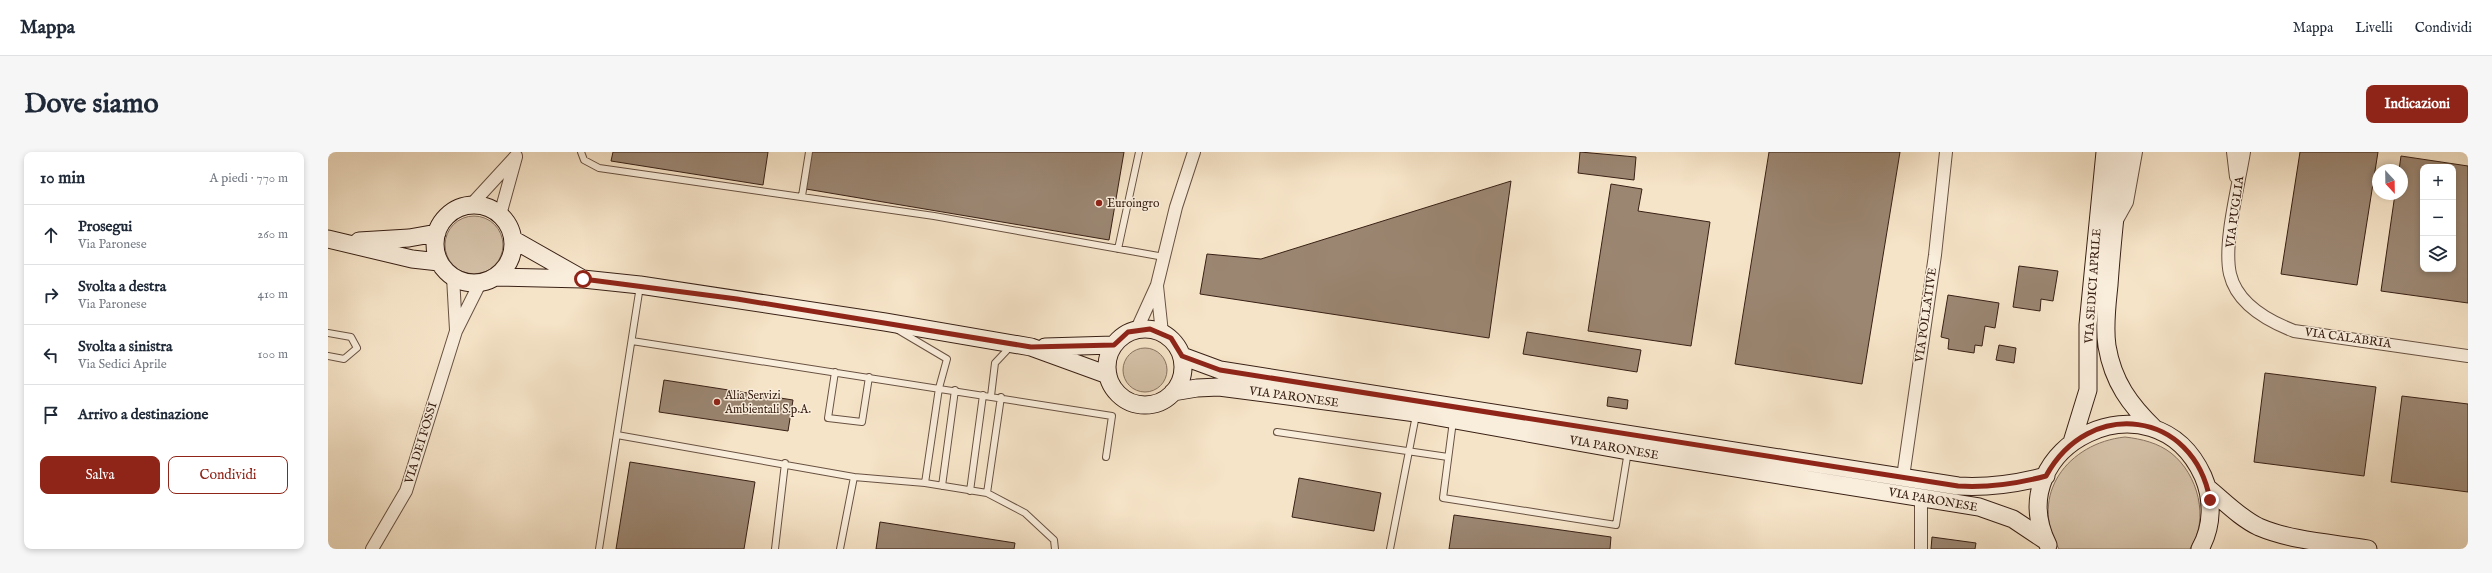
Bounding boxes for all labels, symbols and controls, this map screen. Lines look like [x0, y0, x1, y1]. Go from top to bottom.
text: Mappa [20, 16, 75, 40]
text: Mappa [2293, 19, 2333, 37]
text: Livelli [2355, 19, 2393, 37]
text: Condividi [2415, 19, 2472, 37]
button: Indicazioni [2366, 85, 2468, 123]
text: Dove siamo [24, 87, 159, 122]
north arrow [2372, 164, 2408, 200]
map controls [2420, 164, 2456, 272]
button: + [2420, 164, 2456, 200]
text: 10 min [40, 168, 85, 189]
text: A piedi · 770 m [210, 170, 288, 187]
street label: VIA PUGLIA [2222, 174, 2248, 250]
place label: Euroingro [1107, 196, 1160, 211]
marker: Euroingro [1094, 198, 1104, 208]
button: − [2420, 200, 2456, 236]
text: Prosegui [78, 217, 132, 236]
icon: ahead [40, 224, 62, 246]
text: 260 m [257, 226, 288, 243]
street label: VIA SEDICI APRILE [2081, 228, 2105, 345]
text: Via Paronese [78, 236, 147, 253]
button: layers [2420, 236, 2456, 272]
street label: VIA POLLATIVE [1912, 267, 1940, 364]
route start [574, 270, 592, 288]
text: Svolta a destra [78, 277, 166, 296]
icon: right [40, 284, 62, 306]
text: 410 m [258, 286, 288, 303]
text: Via Paronese [78, 296, 147, 313]
street label: VIA CALABRIA [2303, 324, 2393, 352]
text: Svolta a sinistra [78, 337, 173, 356]
icon: left [40, 344, 62, 366]
text: 100 m [258, 346, 288, 363]
text: Via Sedici Aprile [78, 356, 167, 373]
street label: VIA PARONESE [1247, 383, 1340, 411]
place label: Alia Servizi Ambientali S.p.A. [724, 388, 811, 418]
marker: Alia Servizi Ambientali S.p.A. [712, 397, 722, 407]
street label: VIA DEI FOSSI [401, 400, 441, 486]
icon: arrive [40, 404, 62, 426]
text: Arrivo a destinazione [78, 405, 208, 424]
street label: VIA PARONESE [1567, 433, 1660, 463]
button: Salva [40, 456, 160, 494]
button: Condividi [168, 456, 288, 494]
street label: VIA PARONESE [1886, 485, 1979, 515]
route end [2201, 491, 2219, 509]

